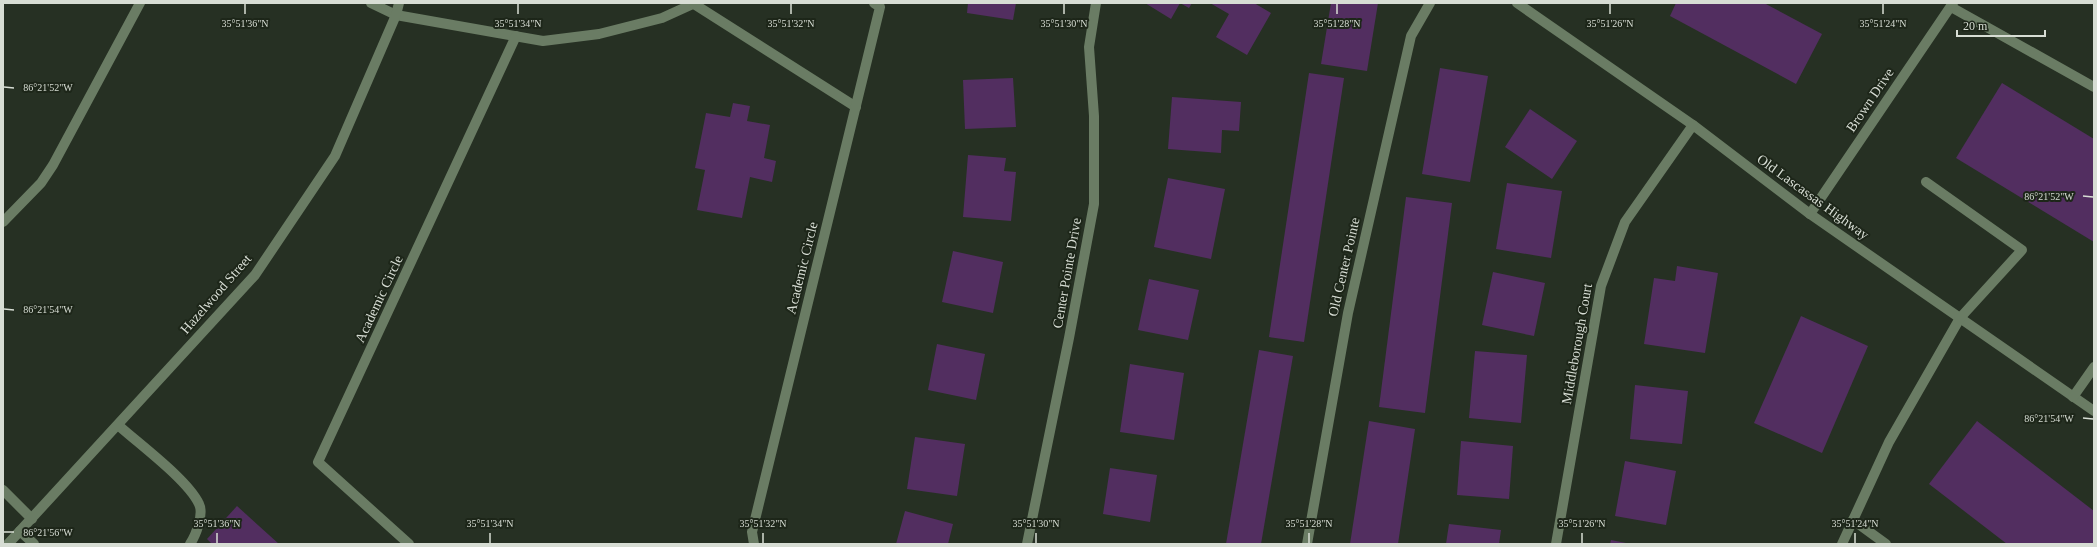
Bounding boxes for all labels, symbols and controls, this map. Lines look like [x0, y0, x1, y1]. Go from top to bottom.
scale bar [1957, 12, 2045, 38]
text: 35°51'36"N [221, 18, 269, 29]
text: 35°51'34"N [494, 18, 542, 29]
text: 35°51'32"N [767, 18, 815, 29]
text: 35°51'30"N [1040, 18, 1088, 29]
text: 35°51'28"N [1313, 18, 1361, 29]
text: 35°51'26"N [1586, 18, 1634, 29]
text: 35°51'24"N [1859, 18, 1907, 29]
text: 20 m [1963, 19, 1988, 33]
street label: Brown Drive [1843, 65, 1897, 135]
text: 86°21'52"W [23, 82, 73, 93]
street label: Old Lascassas Highway [1754, 151, 1872, 243]
text: 86°21'52"W [2024, 191, 2074, 202]
street label: Old Center Pointe [1325, 216, 1363, 318]
street label: Center Pointe Drive [1050, 217, 1084, 329]
street label: Academic Circle [783, 220, 821, 316]
street label: Hazelwood Street [178, 251, 255, 337]
street label: Academic Circle [352, 253, 406, 345]
street label: Middleborough Court [1559, 282, 1595, 406]
text: 86°21'54"W [23, 304, 73, 315]
text: 86°21'54"W [2024, 413, 2074, 424]
text: 35°51'36"N [193, 518, 241, 529]
text: 35°51'34"N [466, 518, 514, 529]
text: 35°51'32"N [739, 518, 787, 529]
text: 35°51'30"N [1012, 518, 1060, 529]
text: 35°51'28"N [1285, 518, 1333, 529]
text: 35°51'26"N [1558, 518, 1606, 529]
text: 35°51'24"N [1831, 518, 1879, 529]
text: 86°21'56"W [23, 527, 73, 538]

